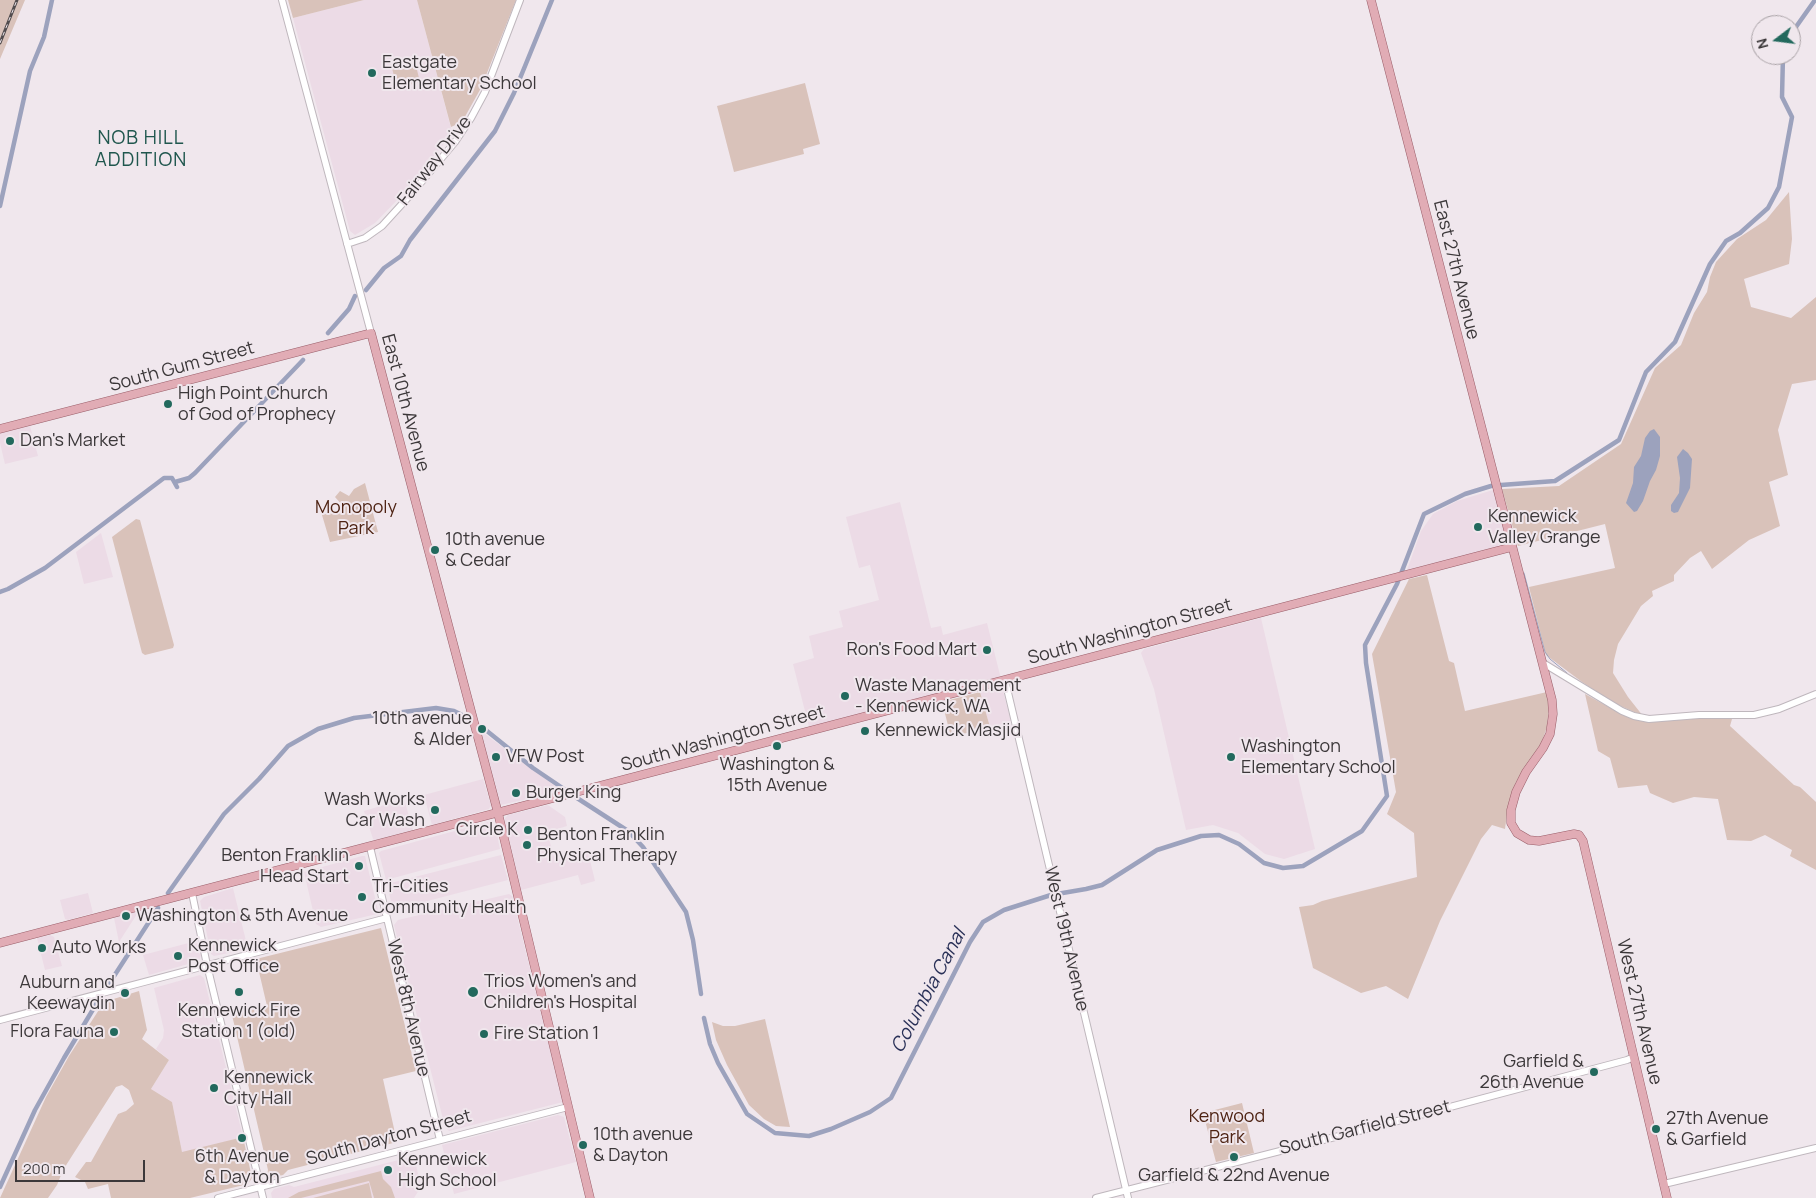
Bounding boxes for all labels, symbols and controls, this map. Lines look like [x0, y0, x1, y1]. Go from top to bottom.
north arrow [1751, 15, 1801, 65]
text: N [1752, 36, 1772, 51]
place label: Eastgate Elementary School [382, 52, 537, 94]
marker: Eastgate Elementary School [366, 67, 378, 79]
street label: Fairway Drive [393, 112, 477, 210]
district label: NOB HILL ADDITION [94, 128, 188, 172]
street label: East 27th Avenue [1428, 198, 1484, 342]
street label: East 10th Avenue [376, 332, 434, 474]
street label: South Gum Street [107, 337, 257, 397]
place label: High Point Church of God of Prophecy [178, 383, 336, 426]
marker: High Point Church of God of Prophecy [162, 398, 174, 410]
place label: Dan's Market [20, 430, 126, 452]
marker: Dan's Market [4, 435, 16, 447]
park label: Monopoly Park [315, 497, 397, 540]
place label: Kennewick Valley Grange [1488, 506, 1601, 548]
marker: Kennewick Valley Grange [1472, 521, 1484, 533]
place label: 10th avenue & Cedar [445, 529, 545, 572]
marker: 10th avenue & Cedar [429, 544, 441, 556]
street label: South Washington Street [1026, 594, 1234, 670]
place label: Ron's Food Mart [846, 639, 977, 661]
marker: Ron's Food Mart [981, 644, 993, 656]
place label: Waste Management - Kennewick, WA [855, 675, 1022, 718]
marker: Waste Management - Kennewick, WA [839, 690, 851, 702]
street label: South Washington Street [619, 701, 827, 777]
place label: 10th avenue & Alder [372, 708, 472, 751]
place label: Kennewick Masjid [875, 720, 1021, 742]
marker: 10th avenue & Alder [476, 723, 488, 735]
marker: Kennewick Masjid [859, 725, 871, 737]
place label: Washington Elementary School [1241, 736, 1396, 779]
marker: Washington & 15th Avenue [771, 740, 783, 752]
place label: VFW Post [506, 746, 584, 768]
marker: VFW Post [490, 751, 502, 763]
marker: Washington Elementary School [1225, 751, 1237, 763]
place label: Washington & 15th Avenue [719, 754, 835, 796]
place label: Burger King [526, 782, 621, 804]
marker: Burger King [510, 787, 522, 799]
place label: Wash Works Car Wash [324, 789, 425, 832]
marker: Wash Works Car Wash [429, 804, 441, 816]
place label: Circle K [456, 819, 518, 841]
marker: Circle K [522, 824, 534, 836]
place label: Benton Franklin Physical Therapy [537, 824, 677, 866]
marker: Benton Franklin Physical Therapy [521, 839, 533, 851]
place label: Benton Franklin Head Start [221, 845, 349, 888]
marker: Benton Franklin Head Start [353, 860, 365, 872]
street label: West 19th Avenue [1039, 865, 1093, 1013]
place label: Tri-Cities Community Health [372, 876, 526, 919]
marker: Tri-Cities Community Health [356, 891, 368, 903]
place label: Washington & 5th Avenue [136, 905, 348, 927]
marker: Washington & 5th Avenue [120, 910, 132, 922]
water label: Columbia Canal [887, 925, 971, 1057]
place label: Kennewick Post Office [188, 935, 279, 978]
place label: Auto Works [52, 937, 146, 959]
street label: West 8th Avenue [382, 937, 434, 1079]
street label: West 27th Avenue [1612, 937, 1666, 1087]
marker: Auto Works [36, 942, 48, 954]
marker: Kennewick Post Office [172, 950, 184, 962]
place label: Trios Women's and Children's Hospital [484, 971, 637, 1014]
place label: Auburn and Keewaydin [19, 972, 115, 1014]
marker: Trios Women's and Children's Hospital [466, 985, 480, 999]
marker: Kennewick Fire Station 1 (old) [233, 986, 245, 998]
marker: Auburn and Keewaydin [119, 987, 131, 999]
place label: Kennewick Fire Station 1 (old) [178, 1000, 300, 1042]
place label: Flora Fauna [10, 1021, 104, 1043]
place label: Fire Station 1 [494, 1023, 599, 1045]
marker: Flora Fauna [108, 1026, 120, 1038]
marker: Fire Station 1 [478, 1028, 490, 1040]
place label: Garfield & 26th Avenue [1479, 1051, 1584, 1094]
marker: Garfield & 26th Avenue [1588, 1066, 1600, 1078]
place label: Kennewick City Hall [224, 1067, 313, 1110]
marker: Kennewick City Hall [208, 1082, 220, 1094]
street label: South Garfield Street [1277, 1096, 1453, 1160]
street label: South Dayton Street [304, 1106, 474, 1170]
park label: Kenwood Park [1189, 1106, 1265, 1148]
place label: 27th Avenue & Garfield [1666, 1108, 1768, 1150]
marker: 27th Avenue & Garfield [1650, 1123, 1662, 1135]
place label: 10th avenue & Dayton [593, 1124, 693, 1166]
marker: 6th Avenue & Dayton [236, 1132, 248, 1144]
marker: 10th avenue & Dayton [577, 1139, 589, 1151]
place label: 6th Avenue & Dayton [195, 1146, 289, 1188]
place label: Kennewick High School [398, 1149, 497, 1192]
scale bar [18, 1150, 148, 1182]
marker: Garfield & 22nd Avenue [1228, 1151, 1240, 1163]
text: 200 m [23, 1158, 66, 1179]
marker: Kennewick High School [382, 1164, 394, 1176]
place label: Garfield & 22nd Avenue [1138, 1165, 1330, 1187]

